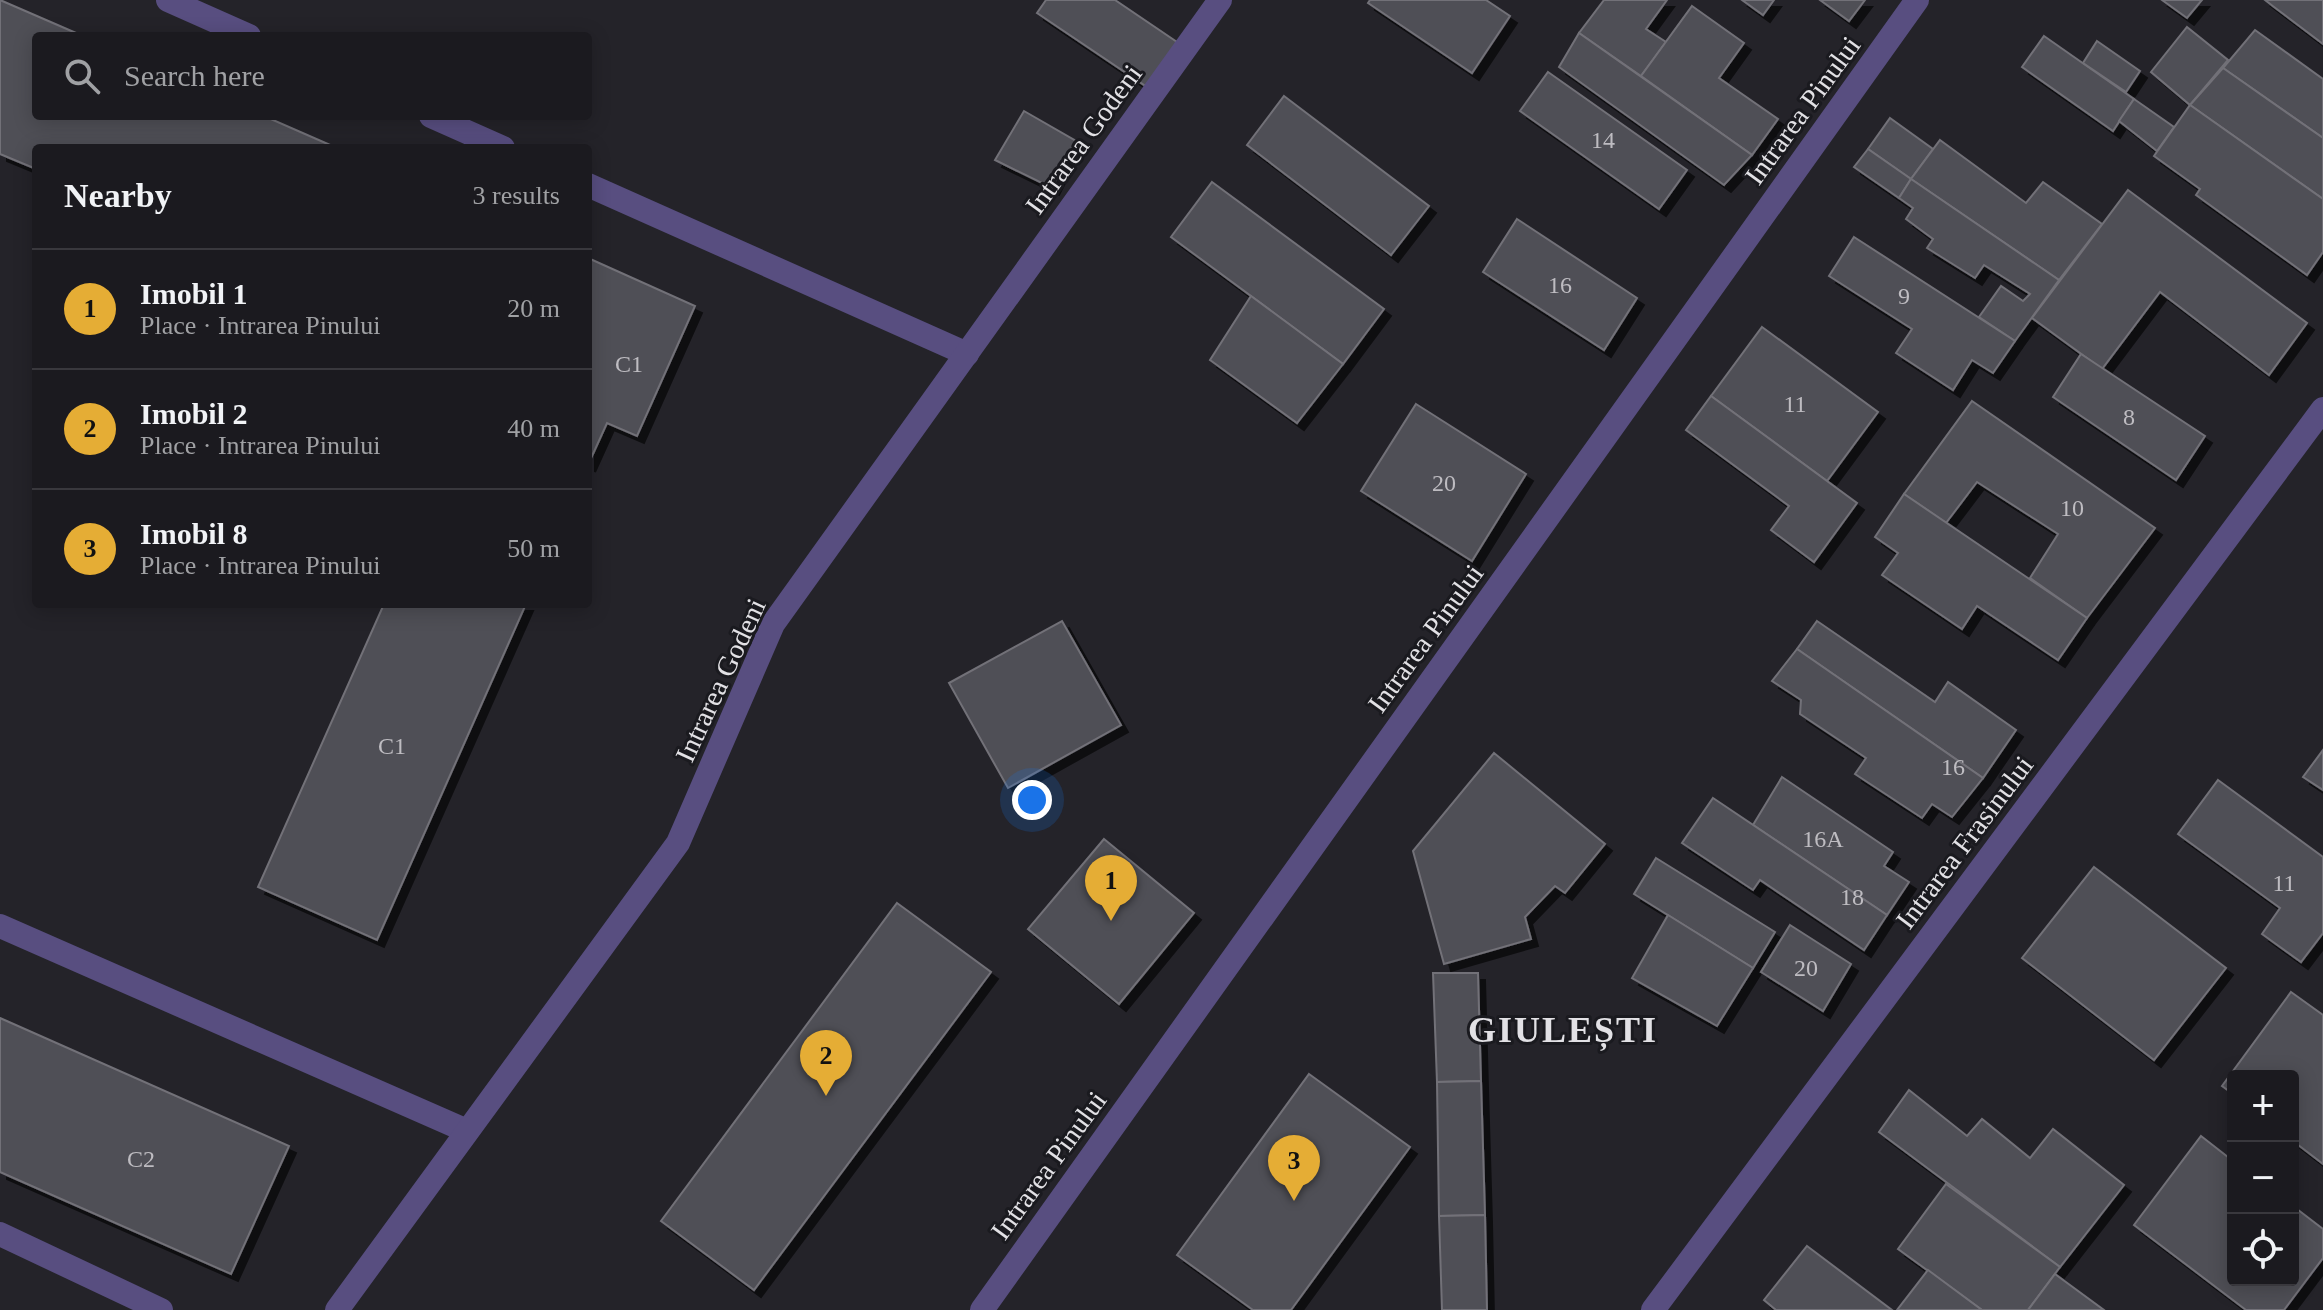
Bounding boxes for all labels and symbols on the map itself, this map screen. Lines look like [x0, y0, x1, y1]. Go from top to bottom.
street label: Intrarea Pinului [1738, 30, 1866, 190]
street label: Intrarea Godeni [1019, 59, 1148, 220]
house number: 14 [1591, 127, 1615, 153]
house number: 16 [1548, 272, 1572, 298]
house number: 9 [1898, 283, 1910, 309]
house number: C1 [615, 351, 643, 377]
house number: 11 [1783, 391, 1807, 417]
house number: 8 [2123, 404, 2135, 430]
house number: 20 [1432, 470, 1456, 496]
house number: 10 [2060, 495, 2084, 521]
street label: Intrarea Pinului [1361, 558, 1489, 718]
street label: Intrarea Godeni [669, 593, 772, 767]
house number: C1 [378, 733, 406, 759]
street label: Intrarea Frasinului [1890, 750, 2039, 935]
house number: 16 [1941, 754, 1965, 780]
your location [1012, 780, 1052, 820]
house number: 16A [1802, 826, 1844, 852]
pin: 1 [1085, 855, 1137, 921]
house number: 11 [2272, 870, 2296, 896]
house number: 18 [1840, 884, 1864, 910]
house number: 20 [1794, 955, 1818, 981]
district label: GIULEȘTI [1468, 1010, 1658, 1051]
pin: 2 [800, 1030, 852, 1096]
street label: Intrarea Pinului [984, 1085, 1112, 1245]
pin: 3 [1268, 1135, 1320, 1201]
house number: C2 [127, 1146, 155, 1172]

